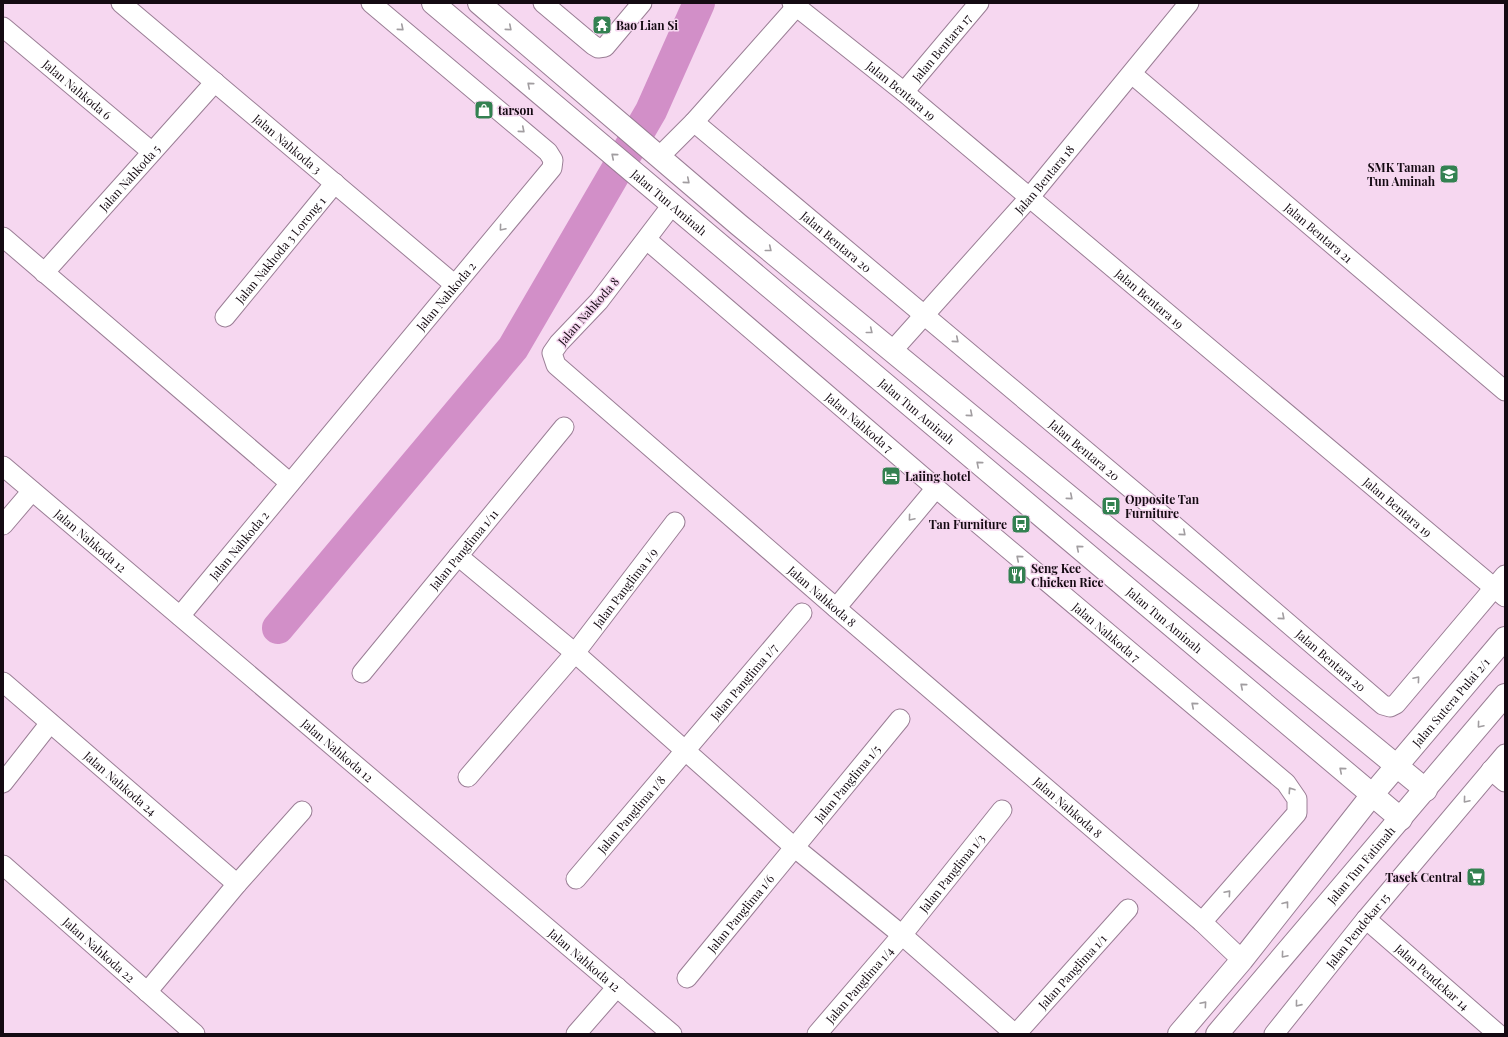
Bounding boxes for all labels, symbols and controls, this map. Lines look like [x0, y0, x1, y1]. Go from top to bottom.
street label: Jalan Bentara 17 [908, 10, 975, 86]
temple icon: Bao Lian Si [591, 14, 613, 36]
place label: Bao Lian Si [616, 17, 678, 33]
one-way arrow [396, 24, 404, 31]
one-way arrow [504, 24, 512, 31]
street label: Jalan Nahkoda 6 [39, 55, 115, 123]
street label: Jalan Bentara 19 [863, 57, 939, 123]
one-way arrow [528, 83, 535, 90]
shop icon: tarson [473, 99, 495, 121]
place label: tarson [497, 102, 534, 118]
street label: Jalan Nahkoda 3 [249, 110, 325, 177]
one-way arrow [517, 125, 525, 133]
street label: Jalan Nahkoda 5 [95, 141, 163, 215]
street label: Jalan Bentara 18 [1010, 141, 1077, 218]
one-way arrow [612, 154, 619, 161]
place label: SMK Taman Tun Aminah [1367, 159, 1436, 189]
school or university icon: SMK Taman Tun Aminah [1438, 163, 1460, 185]
street label: Jalan Tun Aminah [627, 165, 710, 239]
one-way arrow [683, 177, 690, 184]
street label: Jalan Nakhoda 3 Lorong 1 [231, 193, 329, 307]
street label: Jalan Bentara 21 [1281, 199, 1357, 267]
street label: Jalan Bentara 20 [797, 207, 875, 276]
one-way arrow [500, 223, 507, 231]
one-way arrow [764, 245, 772, 252]
street label: Jalan Nahkoda 2 [412, 258, 479, 335]
street label: Jalan Bentara 19 [1111, 264, 1187, 332]
street label: Jalan Nahkoda 8 [553, 274, 622, 349]
one-way arrow [865, 327, 872, 334]
one-way arrow [951, 336, 958, 343]
street label: Jalan Tun Aminah [875, 374, 958, 447]
street label: Jalan Nahkoda 7 [822, 388, 897, 456]
one-way arrow [966, 409, 973, 416]
street label: Jalan Bentara 20 [1045, 415, 1123, 484]
one-way arrow [977, 462, 984, 469]
hotel icon: Laiing hotel [880, 465, 902, 487]
place label: Laiing hotel [905, 468, 971, 484]
street label: Jalan Bentara 19 [1359, 473, 1435, 540]
place label: Opposite Tan Furniture [1125, 491, 1200, 521]
one-way arrow [1066, 492, 1073, 499]
bus stop icon: Opposite Tan Furniture [1100, 495, 1122, 517]
street label: Jalan Nahkoda 12 [51, 505, 130, 576]
street label: Jalan Panglima 1/11 [425, 505, 502, 594]
street label: Jalan Nahkoda 2 [205, 507, 272, 584]
one-way arrow [908, 513, 915, 520]
bus stop icon: Tan Furniture [1010, 513, 1032, 535]
place label: Tan Furniture [929, 516, 1007, 532]
one-way arrow [1178, 528, 1186, 535]
street label: Jalan Panglima 1/9 [589, 544, 661, 632]
one-way arrow [1076, 546, 1084, 553]
one-way arrow [1016, 556, 1024, 563]
place label: Seng Kee Chicken Rice [1031, 560, 1103, 590]
street label: Jalan Nahkoda 8 [784, 561, 860, 630]
restaurant icon: Seng Kee Chicken Rice [1006, 564, 1028, 586]
street label: Jalan Tun Aminah [1123, 583, 1206, 656]
street label: Jalan Nahkoda 7 [1069, 598, 1144, 665]
one-way arrow [1277, 613, 1284, 620]
street label: Jalan Bentara 20 [1292, 625, 1369, 695]
street label: Jalan Panglima 1/7 [706, 640, 781, 724]
street label: Jalan Sutera Pulai 2/1 [1408, 654, 1493, 751]
one-way arrow [1412, 677, 1419, 684]
one-way arrow [1240, 684, 1247, 691]
one-way arrow [1191, 703, 1198, 710]
street label: Jalan Nahkoda 12 [298, 714, 377, 785]
one-way arrow [1478, 720, 1485, 728]
street label: Jalan Panglima 1/5 [810, 741, 884, 826]
street label: Jalan Nahkoda 24 [80, 747, 160, 819]
one-way arrow [1339, 767, 1347, 774]
street label: Jalan Panglima 1/8 [593, 772, 669, 857]
street label: Jalan Nahkoda 8 [1030, 773, 1106, 841]
one-way arrow [1289, 788, 1296, 795]
one-way arrow [1464, 796, 1471, 803]
street label: Jalan Tun Fatimah [1323, 823, 1398, 908]
street label: Jalan Panglima 1/3 [915, 830, 988, 916]
supermarket icon: Tasek Central [1465, 866, 1487, 888]
place label: Tasek Central [1385, 869, 1462, 885]
street label: Jalan Panglima 1/6 [703, 871, 777, 956]
street label: Jalan Pendekar 15 [1321, 889, 1393, 972]
one-way arrow [1223, 890, 1230, 897]
one-way arrow [1282, 901, 1289, 908]
street label: Jalan Nahkoda 22 [59, 913, 139, 986]
street label: Jalan Nahkoda 12 [545, 924, 624, 995]
street label: Jalan Panglima 1/1 [1034, 930, 1110, 1013]
street label: Jalan Pendekar 14 [1391, 939, 1473, 1014]
street label: Jalan Panglima 1/4 [821, 943, 897, 1027]
one-way arrow [1282, 950, 1289, 957]
one-way arrow [1296, 999, 1303, 1006]
one-way arrow [1200, 1002, 1207, 1009]

